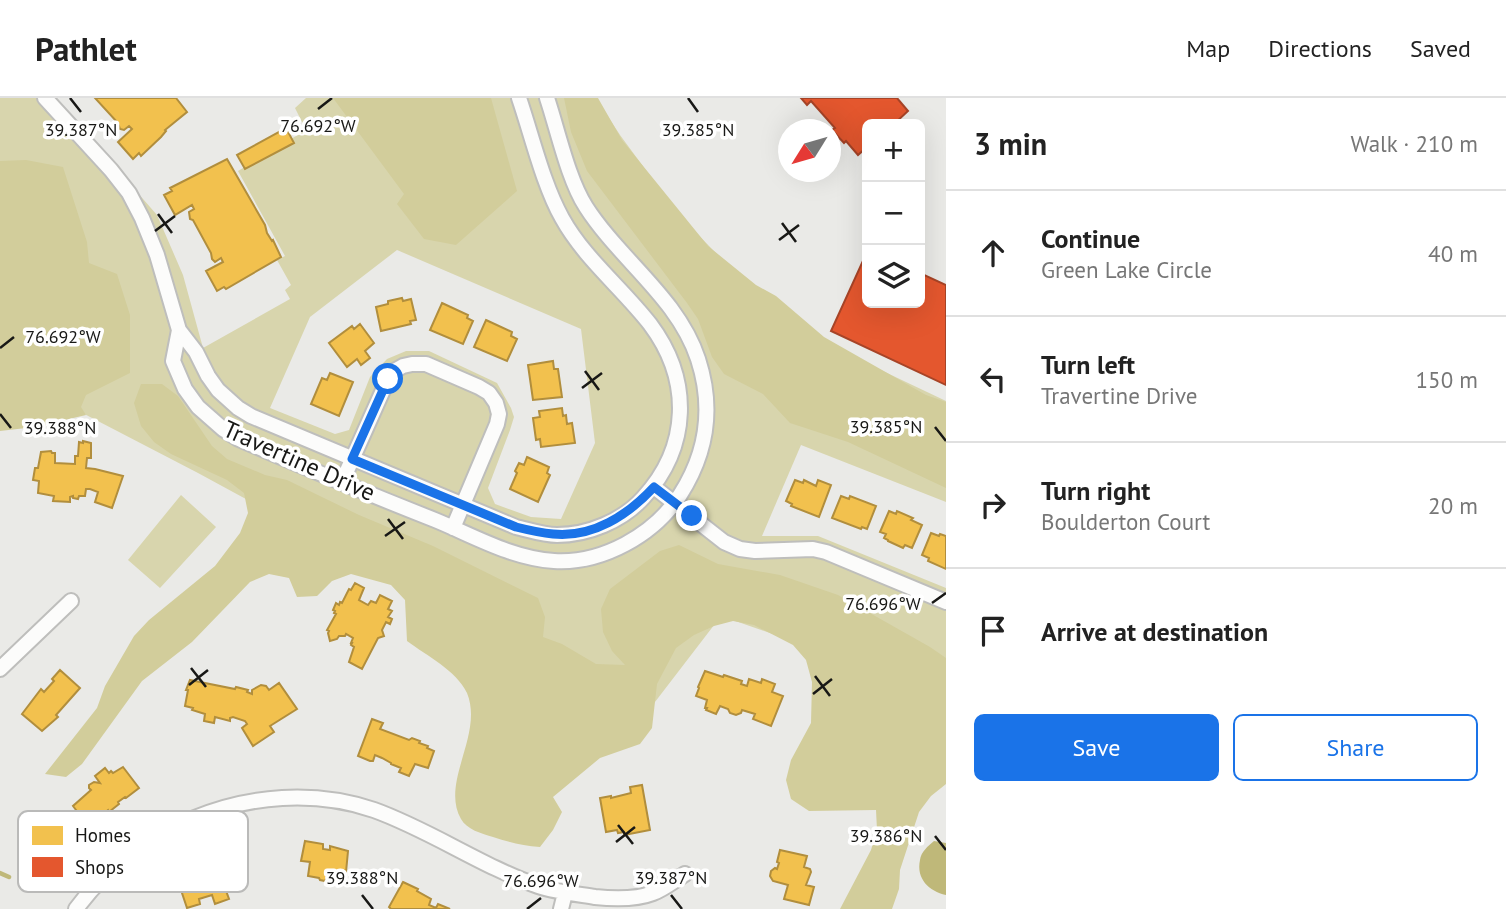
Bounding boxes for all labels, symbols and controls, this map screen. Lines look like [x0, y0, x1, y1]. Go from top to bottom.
text: Pathlet [35, 27, 137, 70]
text: Map [1186, 33, 1230, 64]
text: Directions [1268, 33, 1372, 64]
text: Saved [1410, 33, 1471, 64]
text: 76.692°W [280, 114, 356, 137]
text: 39.387°N [45, 118, 117, 141]
text: 39.385°N [662, 118, 734, 141]
north arrow [778, 119, 841, 182]
map controls [862, 119, 925, 308]
button: + [862, 119, 925, 182]
text: 3 min [974, 124, 1047, 163]
text: Walk · 210 m [1351, 129, 1478, 158]
button: − [862, 182, 925, 245]
text: Continue [1041, 222, 1140, 255]
icon: ahead [974, 234, 1012, 272]
text: 40 m [1428, 239, 1478, 268]
button: layers [862, 245, 925, 308]
text: Green Lake Circle [1041, 255, 1212, 284]
text: 76.692°W [25, 325, 101, 348]
text: Turn left [1041, 348, 1135, 381]
icon: left [974, 360, 1012, 398]
route start [372, 363, 403, 394]
text: 150 m [1416, 365, 1478, 394]
text: Travertine Drive [1041, 381, 1198, 410]
street label: Travertine Drive [218, 413, 380, 508]
text: 39.385°N [850, 415, 922, 438]
text: 39.388°N [24, 416, 96, 439]
text: Turn right [1041, 474, 1150, 507]
icon: right [974, 486, 1012, 524]
text: 20 m [1428, 491, 1478, 520]
route end [676, 500, 707, 531]
text: Boulderton Court [1041, 507, 1210, 536]
text: 76.696°W [845, 592, 921, 615]
icon: arrive [974, 612, 1012, 650]
text: Arrive at destination [1041, 615, 1268, 648]
button: Save [974, 714, 1219, 781]
button: Share [1233, 714, 1478, 781]
legend [18, 811, 248, 892]
text: Homes [75, 823, 131, 847]
text: 39.386°N [850, 824, 922, 847]
text: Shops [75, 855, 124, 879]
text: 39.388°N [326, 866, 398, 889]
text: 39.387°N [635, 866, 707, 889]
text: 76.696°W [503, 869, 579, 892]

